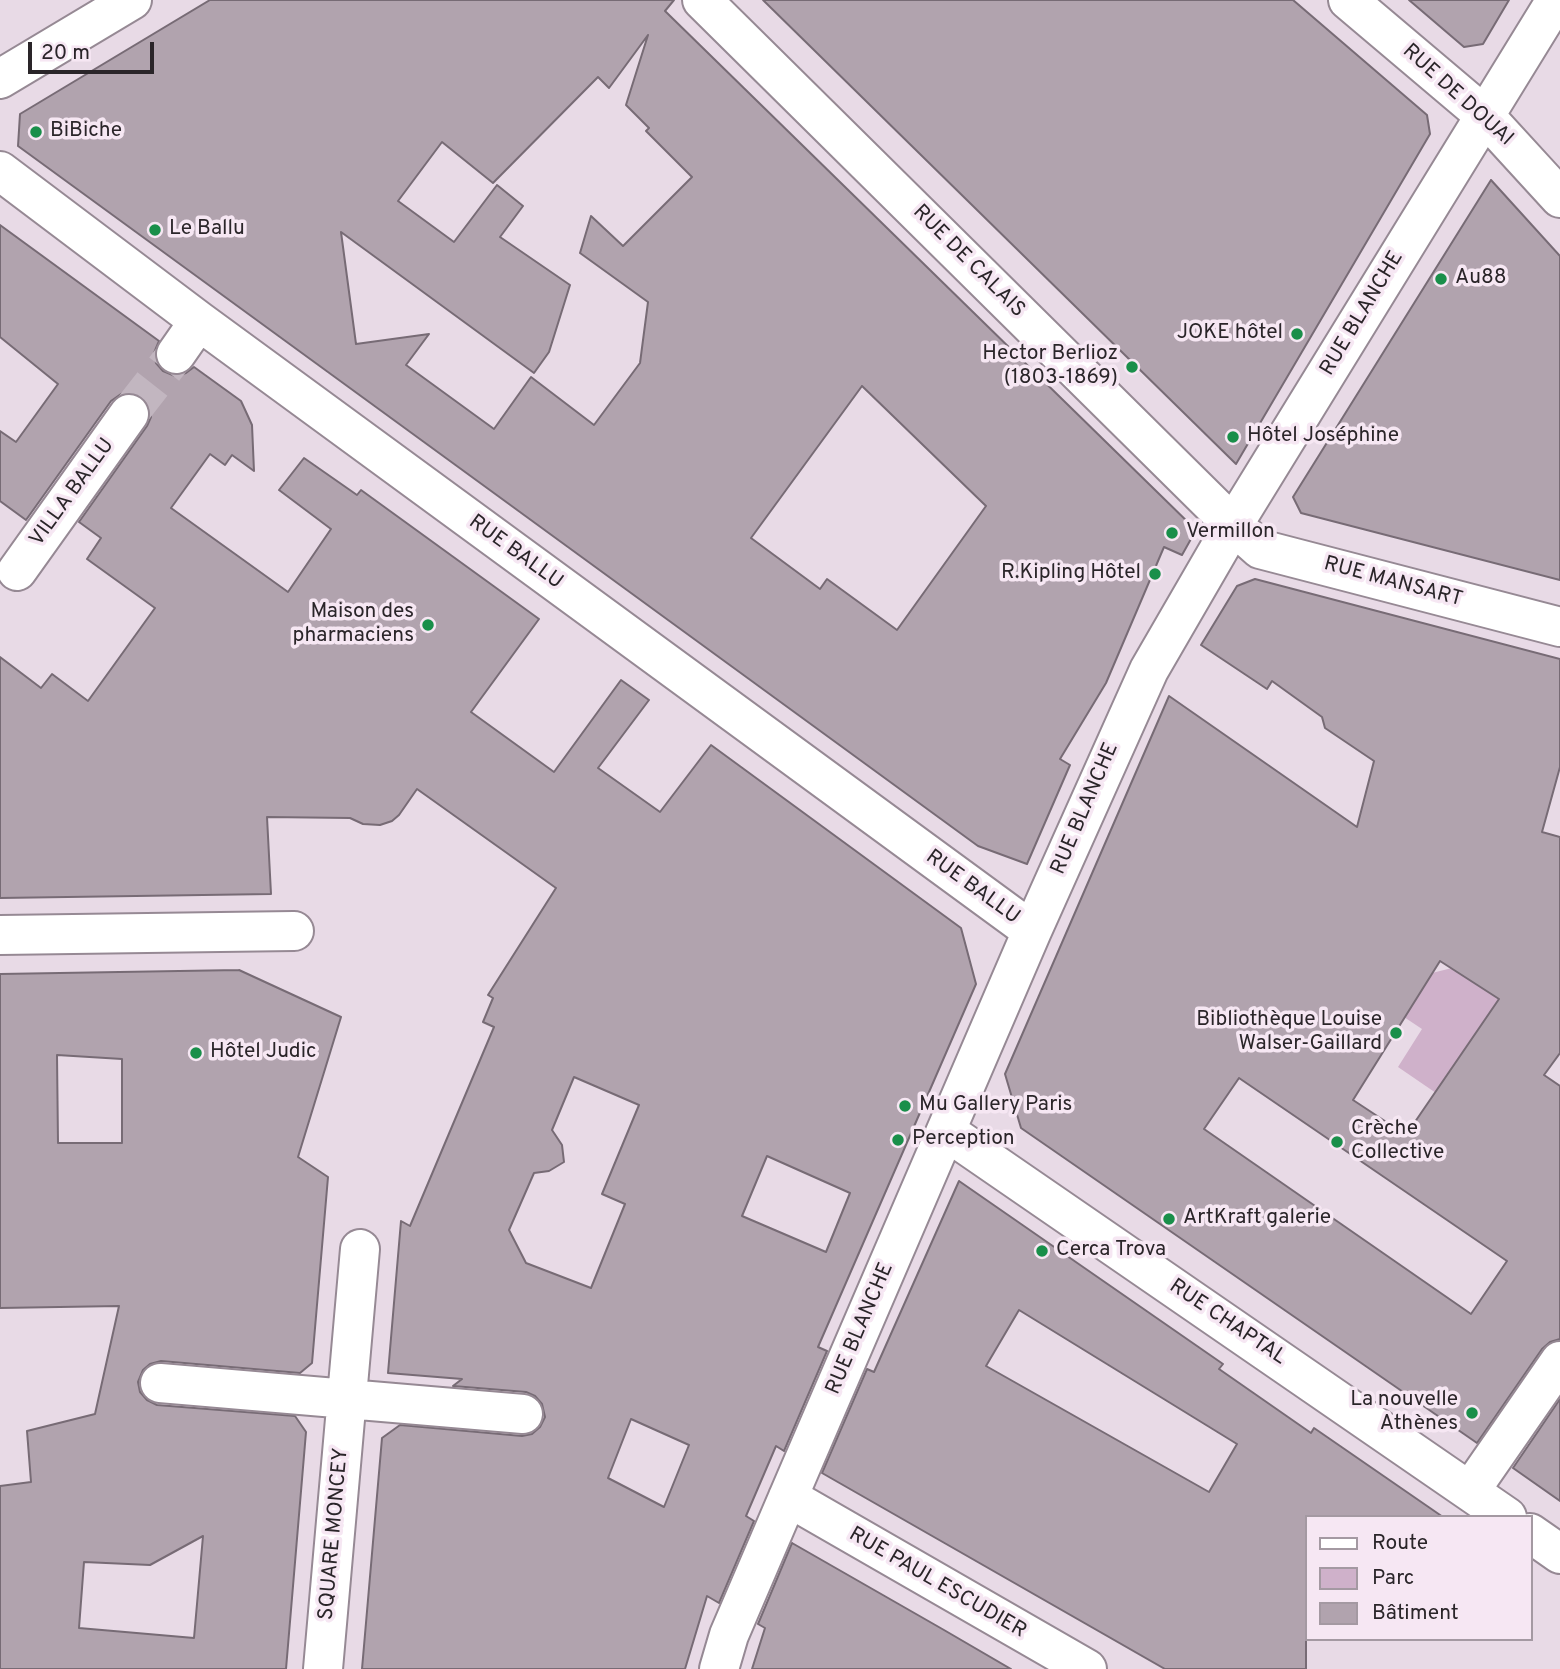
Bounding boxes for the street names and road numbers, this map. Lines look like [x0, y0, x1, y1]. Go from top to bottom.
street label: RUE DE DOUAI [1396, 40, 1518, 152]
street label: RUE DE CALAIS [906, 200, 1030, 324]
street label: RUE BLANCHE [1316, 247, 1410, 381]
street label: VILLA BALLU [25, 434, 121, 552]
street label: RUE BALLU [463, 510, 567, 596]
street label: RUE MANSART [1321, 552, 1465, 614]
street label: RUE BLANCHE [1047, 739, 1125, 879]
street label: RUE BALLU [920, 845, 1024, 931]
street label: RUE BLANCHE [822, 1259, 900, 1399]
street label: RUE CHAPTAL [1164, 1275, 1290, 1371]
street label: SQUARE MONCEY [315, 1447, 355, 1621]
street label: RUE PAUL ESCUDIER [844, 1523, 1030, 1645]

